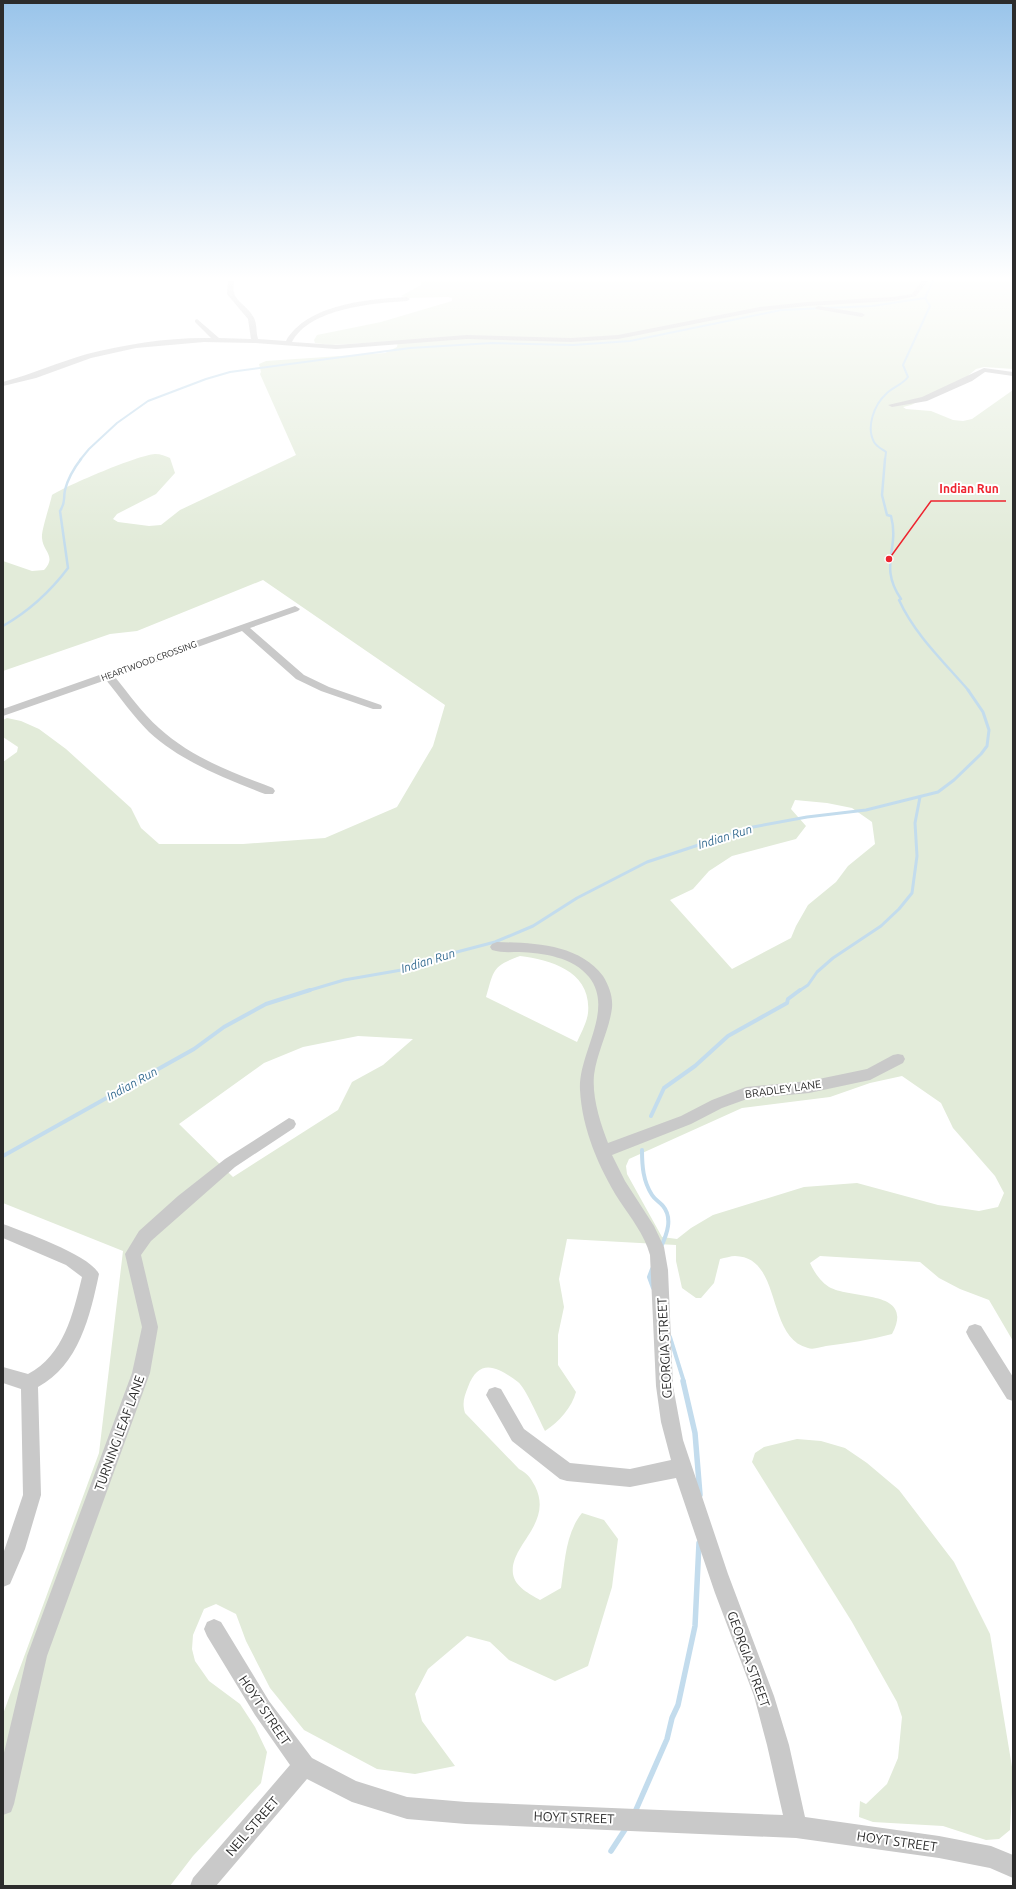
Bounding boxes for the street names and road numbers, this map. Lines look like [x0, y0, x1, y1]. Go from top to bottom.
street label: HEARTWOOD CROSSING [100, 639, 198, 683]
street label: BRADLEY LANE [744, 1078, 822, 1100]
street label: GEORGIA STREET [654, 1297, 674, 1399]
street label: TURNING LEAF LANE [92, 1373, 146, 1493]
street label: GEORGIA STREET [725, 1609, 773, 1709]
street label: HOYT STREET [237, 1673, 293, 1747]
street label: NEIL STREET [223, 1794, 281, 1858]
street label: HOYT STREET [533, 1809, 615, 1825]
street label: HOYT STREET [856, 1828, 938, 1854]

